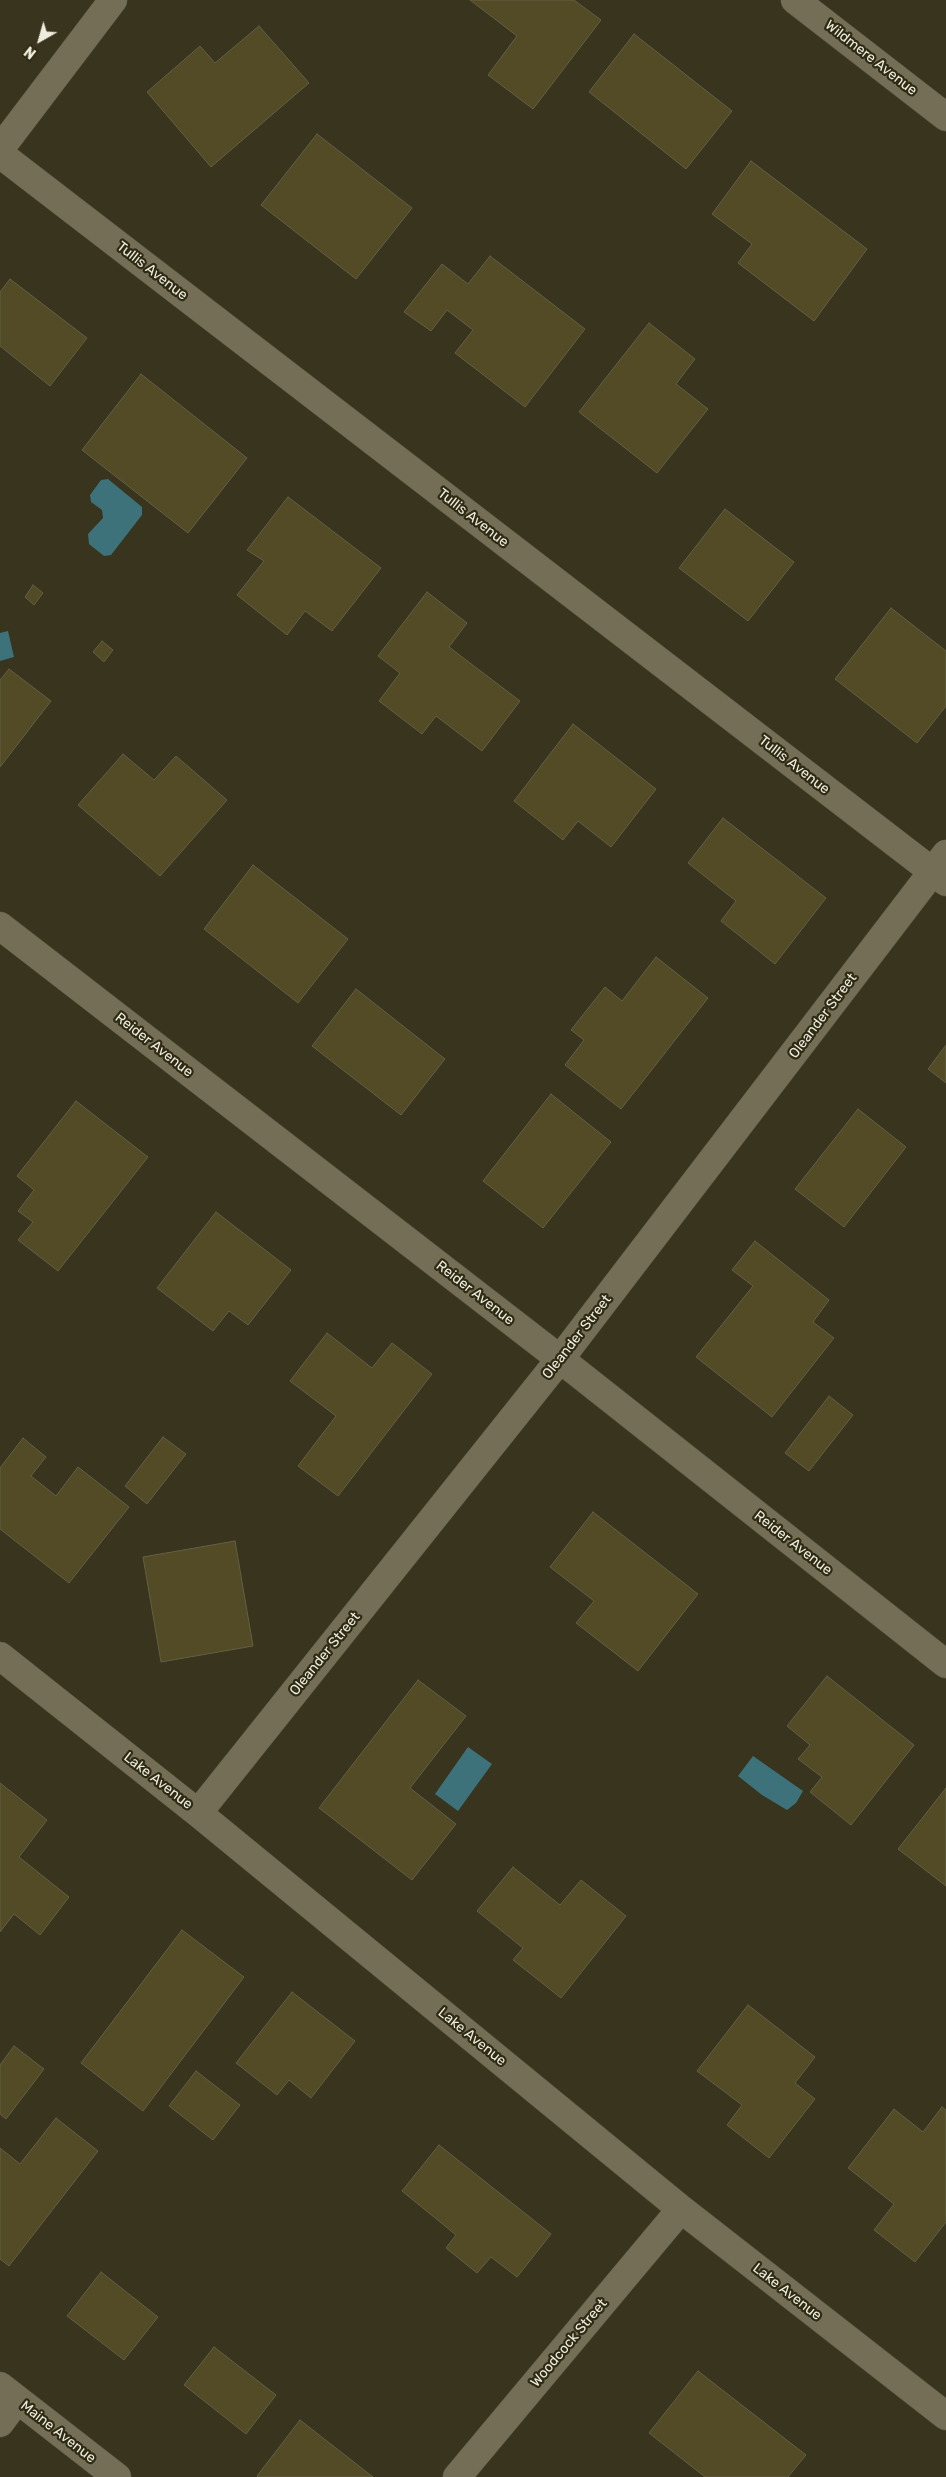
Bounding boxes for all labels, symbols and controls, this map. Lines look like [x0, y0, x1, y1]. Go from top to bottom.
north arrow [15, 15, 65, 65]
street label: Wildmere Avenue [822, 17, 920, 99]
text: N [21, 42, 40, 62]
street label: Tullis Avenue [113, 238, 191, 304]
street label: Tullis Avenue [434, 485, 512, 551]
street label: Tullis Avenue [755, 732, 833, 798]
street label: Oleander Street [786, 970, 860, 1062]
street label: Reider Avenue [112, 1009, 196, 1081]
street label: Reider Avenue [433, 1257, 517, 1329]
street label: Oleander Street [539, 1292, 615, 1382]
street label: Reider Avenue [751, 1507, 835, 1579]
street label: Oleander Street [286, 1609, 364, 1699]
street label: Lake Avenue [120, 1749, 196, 1813]
street label: Lake Avenue [435, 2004, 509, 2070]
street label: Lake Avenue [749, 2260, 825, 2324]
street label: Woodcock Street [527, 2295, 611, 2391]
street label: Maine Avenue [17, 2397, 99, 2467]

